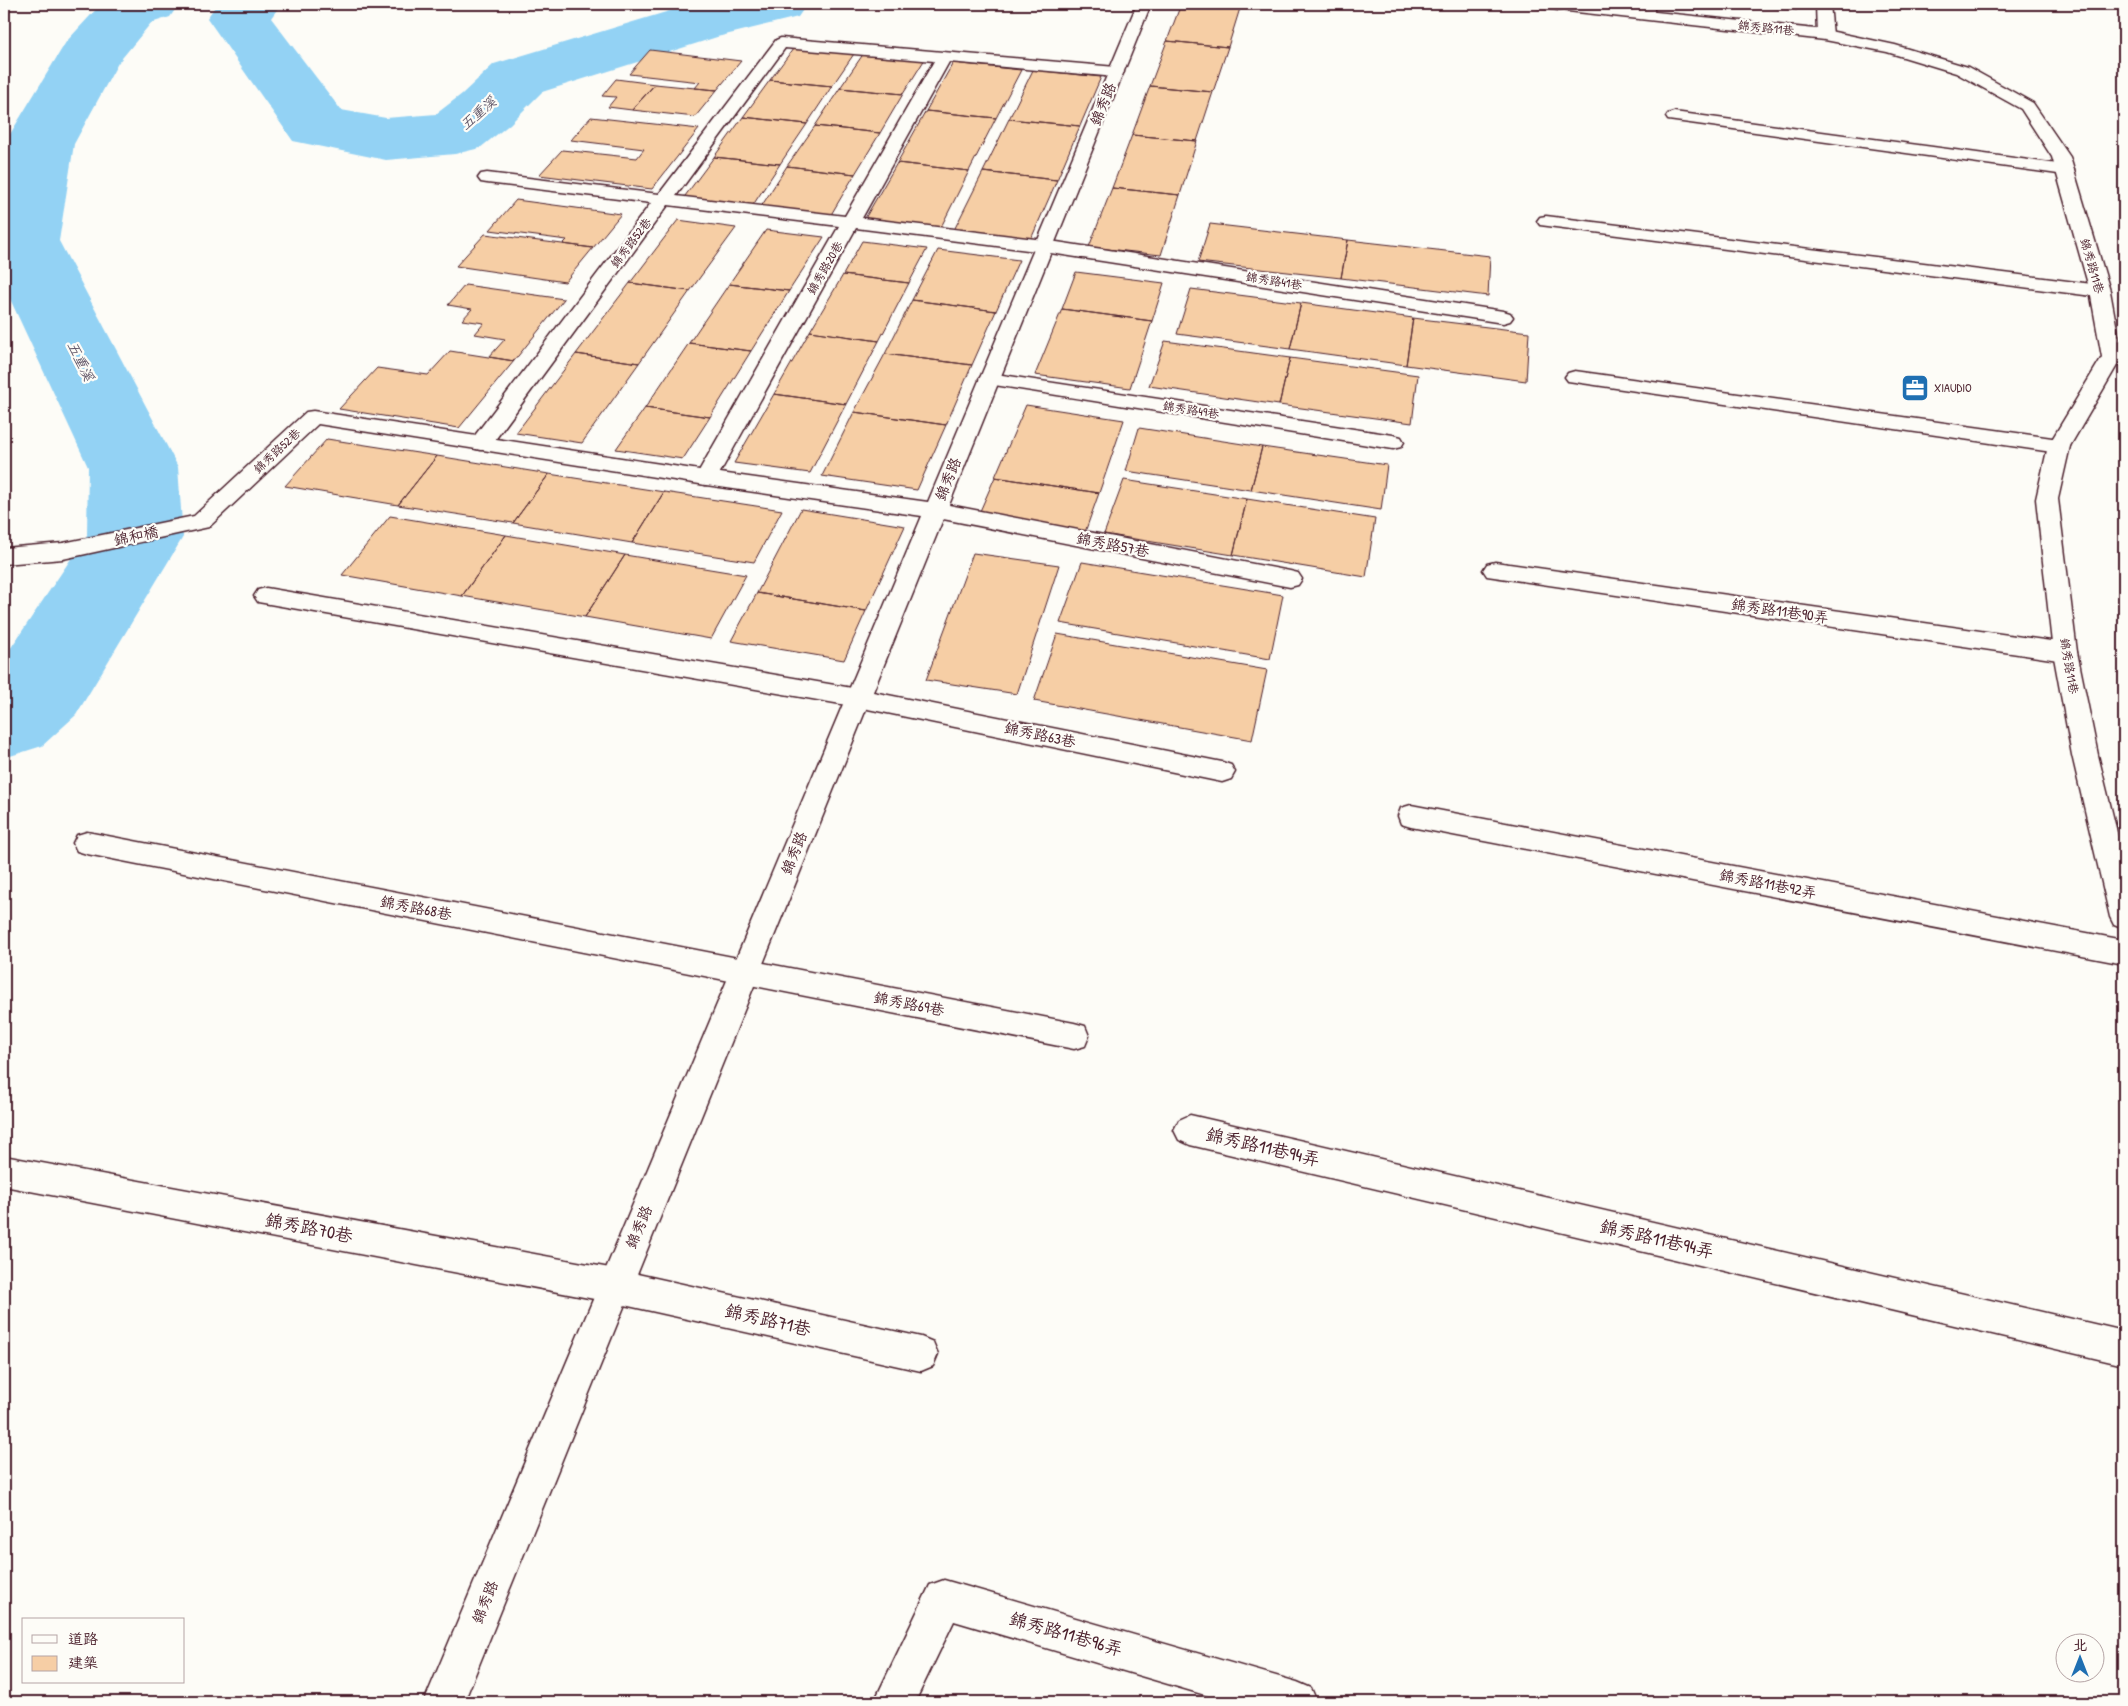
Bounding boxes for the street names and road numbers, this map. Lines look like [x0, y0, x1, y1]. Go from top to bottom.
street label: 錦秀路11巷 [1737, 16, 1795, 39]
street label: 錦秀路 [1084, 79, 1121, 129]
street label: 錦秀路52巷 [606, 214, 655, 271]
street label: 錦秀路11巷 [2076, 236, 2108, 295]
street label: 錦秀路20巷 [802, 238, 847, 298]
street label: 錦秀路41巷 [1245, 268, 1303, 293]
street label: 錦秀路49巷 [1162, 397, 1221, 422]
street label: 錦秀路52巷 [249, 424, 304, 477]
street label: 錦秀路 [929, 454, 966, 504]
street label: 錦和橋 [112, 521, 160, 550]
street label: 錦秀路57巷 [1075, 527, 1151, 562]
street label: 錦秀路11巷90弄 [1730, 593, 1830, 628]
street label: 錦秀路11巷 [2056, 637, 2083, 695]
street label: 錦秀路63巷 [1002, 717, 1078, 752]
street label: 錦秀路 [775, 828, 812, 878]
street label: 錦秀路11巷92弄 [1718, 864, 1818, 903]
street label: 錦秀路68巷 [379, 890, 454, 925]
street label: 錦秀路69巷 [872, 986, 946, 1021]
street label: 錦秀路11巷94弄 [1204, 1121, 1323, 1172]
street label: 錦秀路 [620, 1202, 657, 1252]
street label: 錦秀路70巷 [263, 1207, 355, 1248]
street label: 錦秀路11巷94弄 [1598, 1213, 1717, 1264]
street label: 錦秀路71巷 [723, 1297, 814, 1342]
street label: 錦秀路 [466, 1577, 503, 1627]
street label: 錦秀路11巷96弄 [1007, 1605, 1126, 1662]

